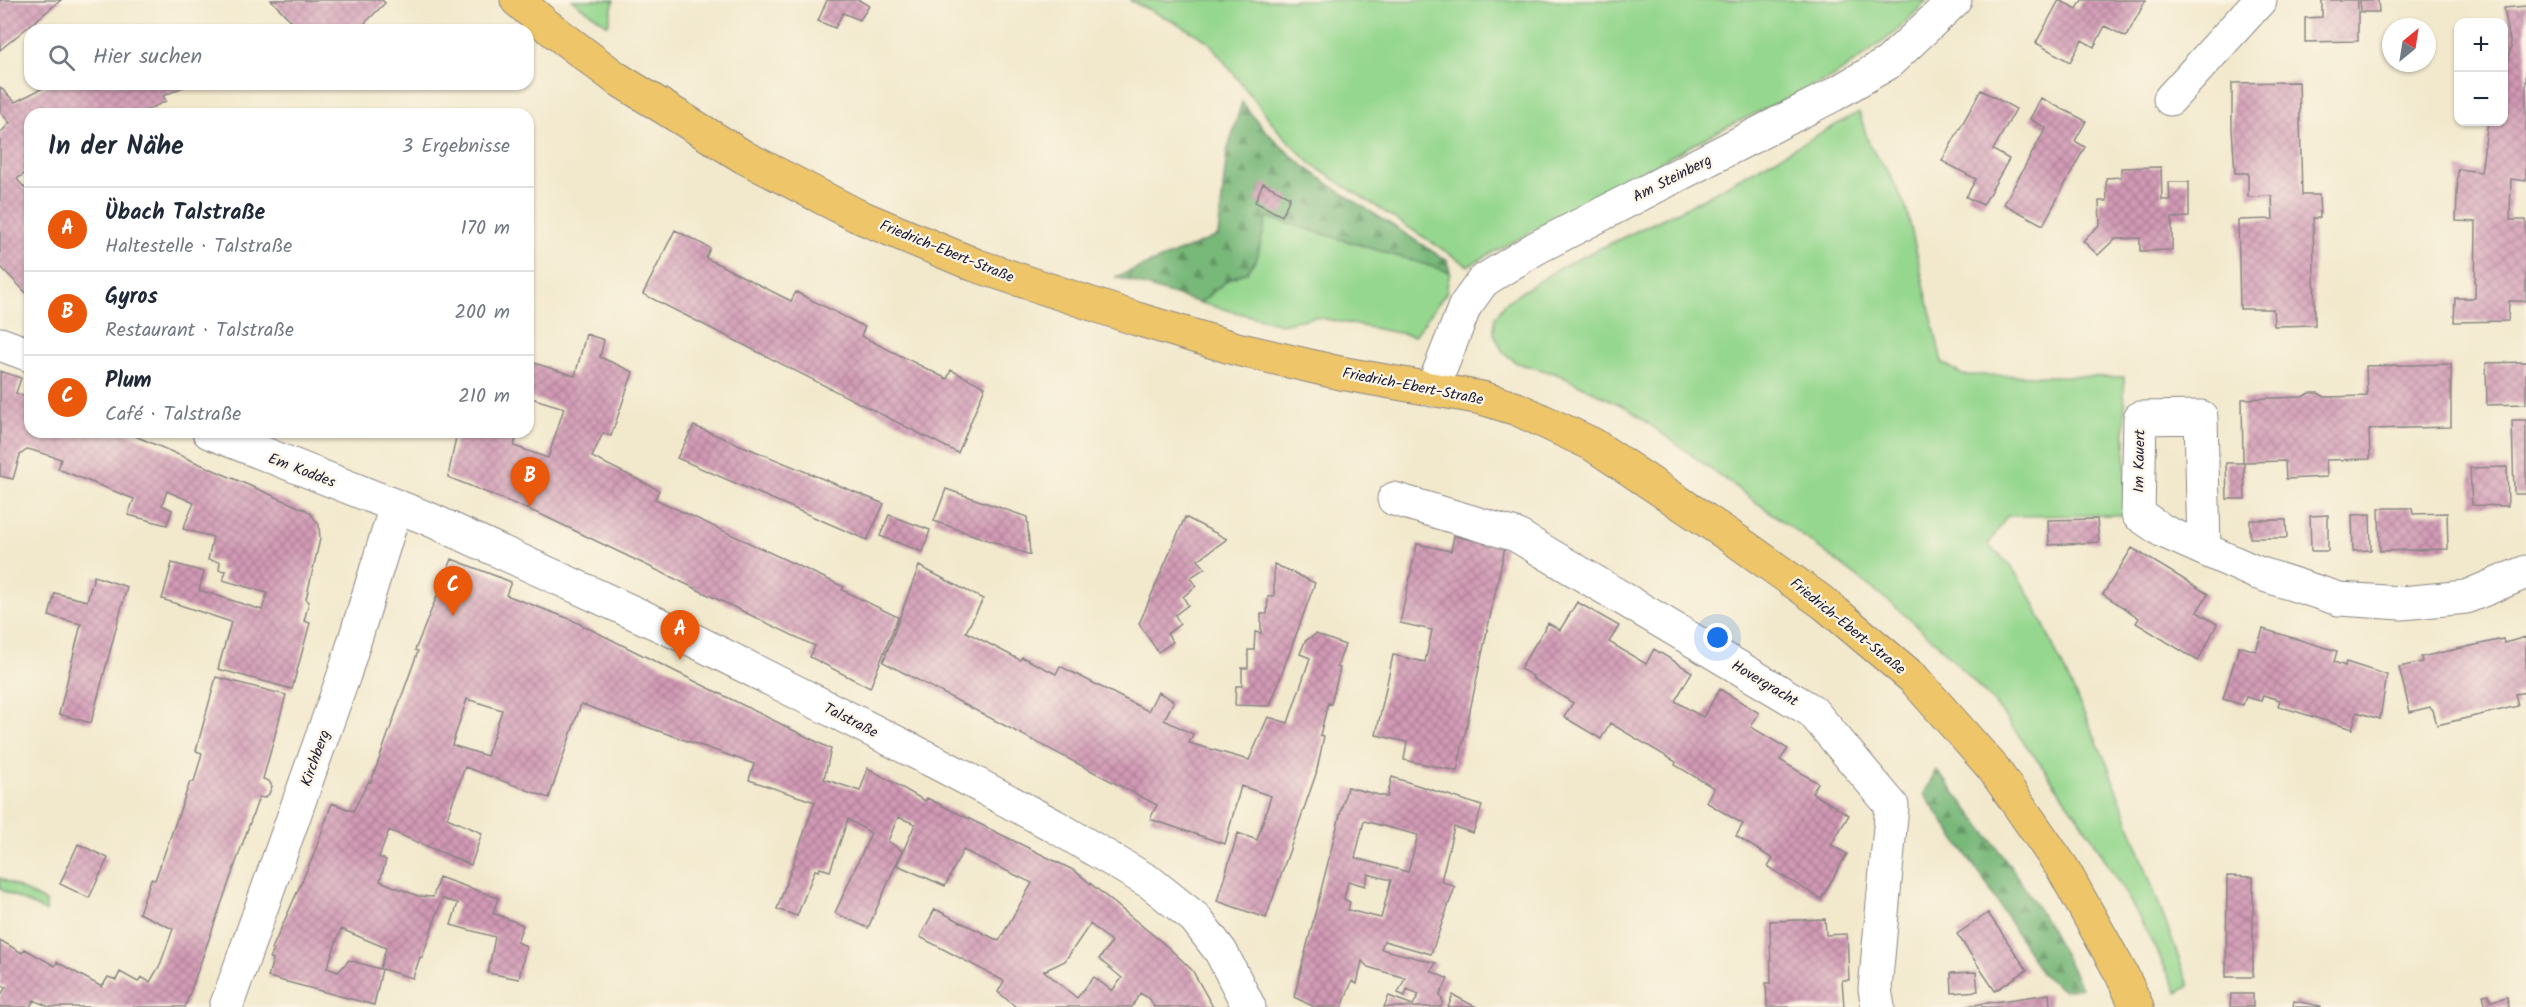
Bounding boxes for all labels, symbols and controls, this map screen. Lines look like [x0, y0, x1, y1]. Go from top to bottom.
north arrow [2382, 18, 2436, 72]
map controls [2454, 18, 2508, 126]
button: + [2454, 18, 2508, 72]
search box [24, 24, 534, 90]
text: Hier suchen [93, 40, 202, 75]
icon: search [45, 41, 78, 74]
button: − [2454, 72, 2508, 126]
text: In der Nähe [48, 126, 184, 168]
text: 3 Ergebnisse [402, 131, 510, 163]
street label: Am Steinberg [1629, 149, 1716, 209]
text: Übach Talstraße [105, 196, 265, 231]
text: A [61, 213, 74, 245]
text: 170 m [461, 213, 510, 245]
street label: Friedrich-Ebert-Straße [876, 214, 1018, 290]
text: Haltestelle · Talstraße [105, 231, 292, 263]
text: Gyros [105, 280, 158, 315]
text: B [61, 297, 74, 329]
text: 200 m [454, 297, 510, 329]
text: Restaurant · Talstraße [105, 315, 294, 347]
street label: Friedrich-Ebert-Straße [1340, 362, 1486, 412]
text: Plum [105, 364, 152, 399]
text: C [61, 381, 74, 413]
text: 210 m [458, 381, 510, 413]
text: Café · Talstraße [105, 399, 241, 431]
street label: Im Kauert [2127, 429, 2153, 493]
street label: Em Koddes [264, 447, 339, 495]
pin: B [510, 458, 550, 507]
pin: C [434, 566, 472, 616]
street label: Friedrich-Ebert-Straße [1784, 572, 1911, 681]
pin: A [660, 610, 700, 660]
your location [1703, 623, 1732, 652]
street label: Hovergracht [1726, 654, 1803, 713]
street label: Talstraße [819, 697, 882, 745]
street label: Kirchberg [295, 727, 337, 790]

